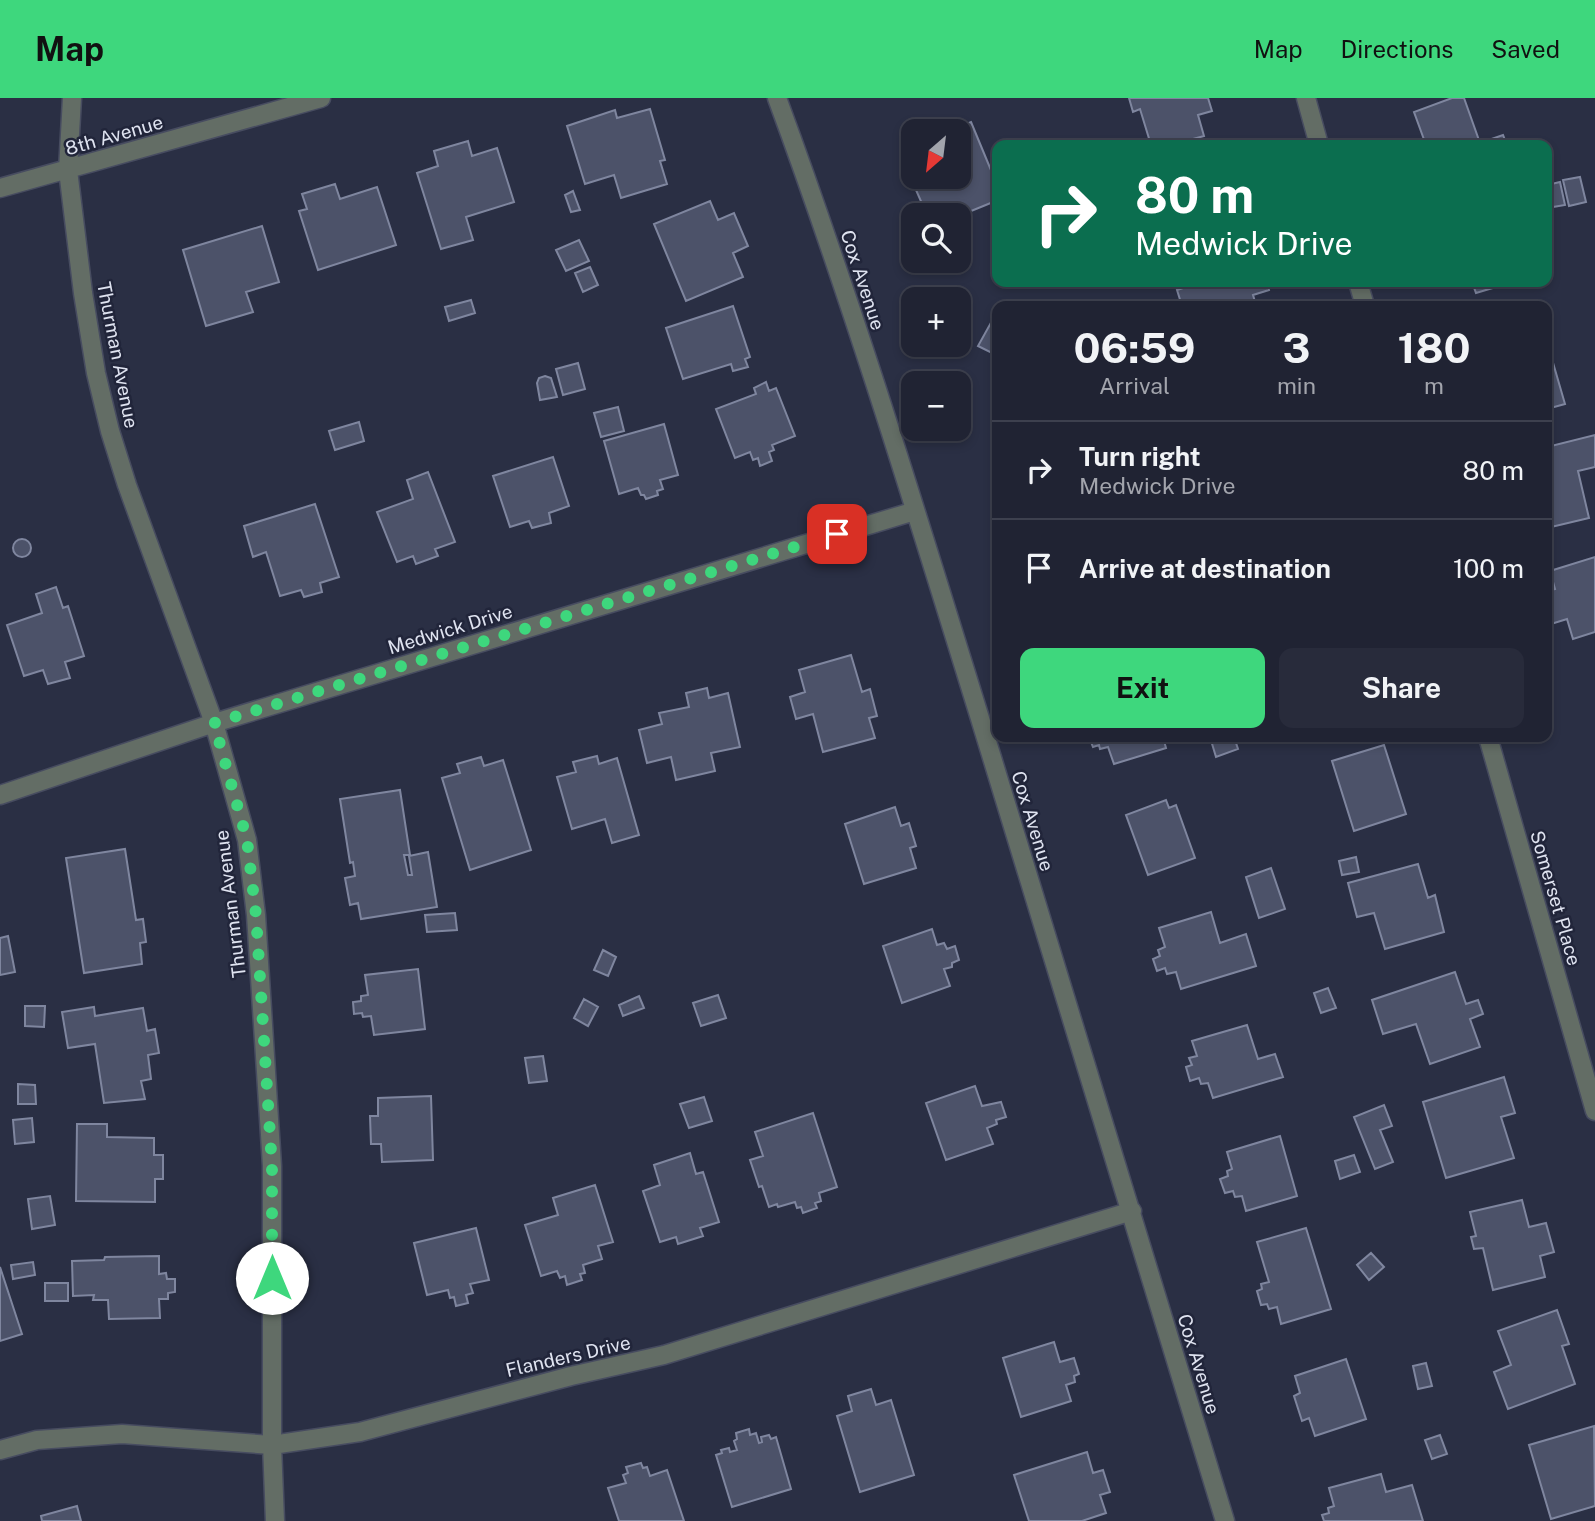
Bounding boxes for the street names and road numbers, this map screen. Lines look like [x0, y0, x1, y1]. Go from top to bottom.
street label: 8th Avenue [63, 111, 165, 159]
street label: Cox Avenue [837, 227, 889, 333]
street label: Thurman Avenue [93, 280, 143, 430]
street label: Medwick Drive [385, 600, 515, 658]
street label: Cox Avenue [1007, 768, 1059, 874]
street label: Somerset Place [1526, 828, 1586, 968]
street label: Thurman Avenue [210, 829, 250, 979]
street label: Cox Avenue [1173, 1311, 1225, 1417]
street label: Flanders Drive [503, 1331, 633, 1381]

